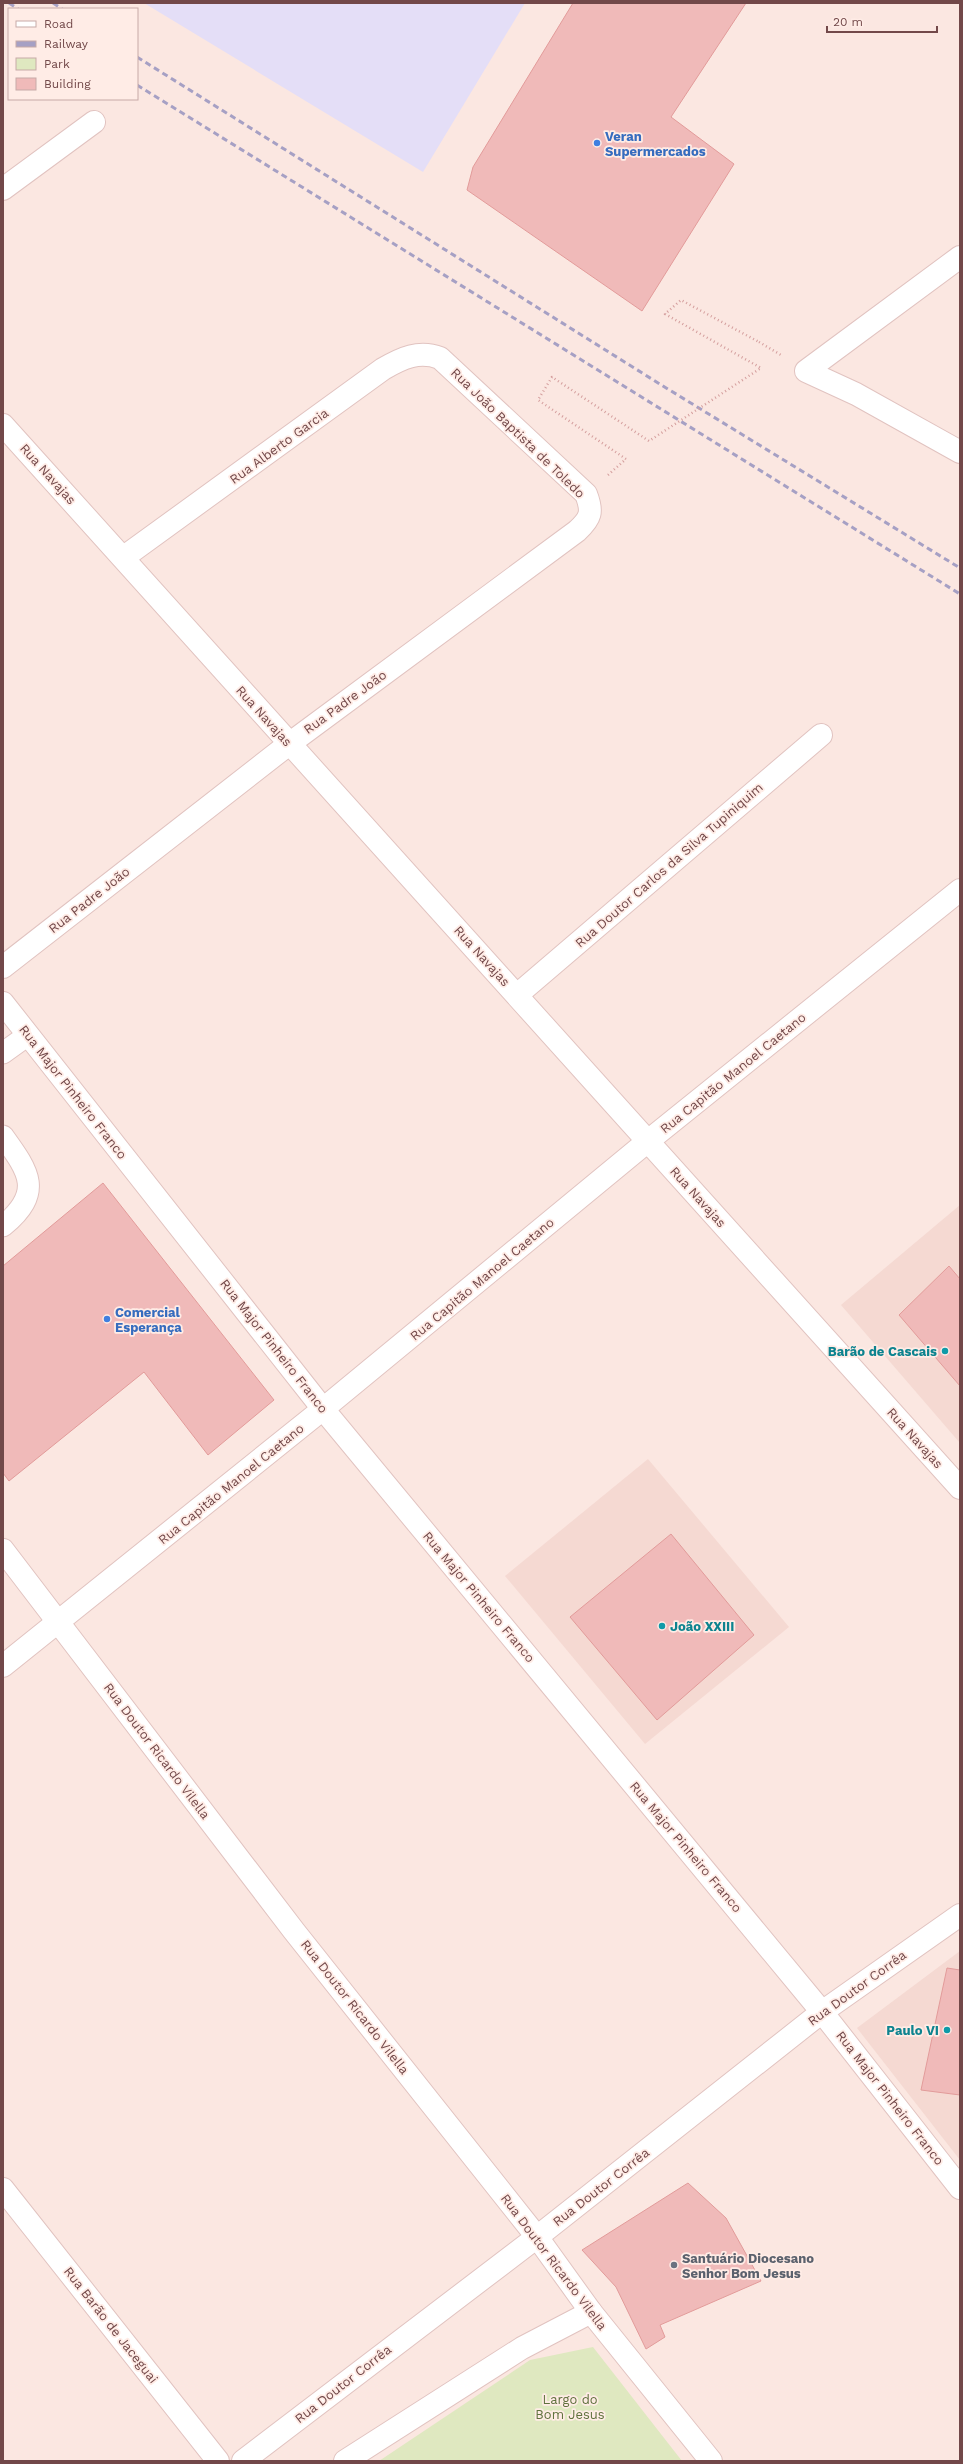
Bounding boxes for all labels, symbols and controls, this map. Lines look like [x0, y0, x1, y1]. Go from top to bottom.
legend [8, 8, 138, 100]
scale bar [827, 8, 937, 34]
text: 20 m [833, 15, 863, 29]
text: Road [44, 17, 73, 31]
text: Railway [44, 37, 89, 51]
text: Park [44, 57, 70, 71]
text: Building [44, 77, 91, 91]
place label: Veran Supermercados [605, 129, 706, 159]
marker: Veran Supermercados [592, 138, 602, 148]
street label: Rua João Baptista de Toledo [448, 365, 588, 501]
street label: Rua Alberto Garcia [227, 405, 332, 487]
street label: Rua Navajas [17, 441, 79, 507]
street label: Rua Padre João [301, 667, 389, 737]
street label: Rua Navajas [233, 683, 295, 749]
street label: Rua Doutor Carlos da Silva Tupiniquim [572, 779, 766, 951]
street label: Rua Padre João [46, 864, 133, 936]
street label: Rua Navajas [451, 923, 513, 989]
street label: Rua Capitão Manoel Caetano [657, 1010, 809, 1136]
street label: Rua Major Pinheiro Franco [16, 1022, 130, 1162]
street label: Rua Navajas [667, 1164, 729, 1230]
street label: Rua Capitão Manoel Caetano [407, 1214, 557, 1344]
street label: Rua Major Pinheiro Franco [217, 1276, 331, 1416]
place label: Comercial Esperança [115, 1305, 182, 1335]
marker: Comercial Esperança [102, 1314, 112, 1324]
place label: Barão de Cascais [828, 1344, 937, 1359]
marker: Barão de Cascais [940, 1346, 950, 1356]
street label: Rua Navajas [884, 1405, 946, 1471]
street label: Rua Capitão Manoel Caetano [155, 1421, 307, 1547]
street label: Rua Major Pinheiro Franco [420, 1529, 538, 1666]
place label: João XXIII [670, 1619, 734, 1634]
marker: João XXIII [657, 1621, 667, 1631]
street label: Rua Doutor Ricardo Vilella [101, 1680, 213, 1822]
street label: Rua Major Pinheiro Franco [627, 1779, 745, 1916]
street label: Rua Doutor Ricardo Vilella [298, 1937, 412, 2078]
street label: Rua Doutor Corrêa [805, 1947, 910, 2029]
place label: Paulo VI [886, 2023, 939, 2038]
marker: Paulo VI [942, 2025, 952, 2035]
street label: Rua Major Pinheiro Franco [833, 2028, 947, 2168]
street label: Rua Doutor Corrêa [550, 2144, 653, 2229]
street label: Rua Doutor Ricardo Vilella [498, 2191, 610, 2333]
place label: Santuário Diocesano Senhor Bom Jesus [682, 2251, 814, 2281]
marker: Santuário Diocesano Senhor Bom Jesus [669, 2260, 679, 2270]
street label: Rua Barão de Jaceguai [61, 2264, 161, 2386]
street label: Rua Doutor Corrêa [292, 2341, 395, 2426]
park label: Largo do Bom Jesus [535, 2392, 605, 2422]

